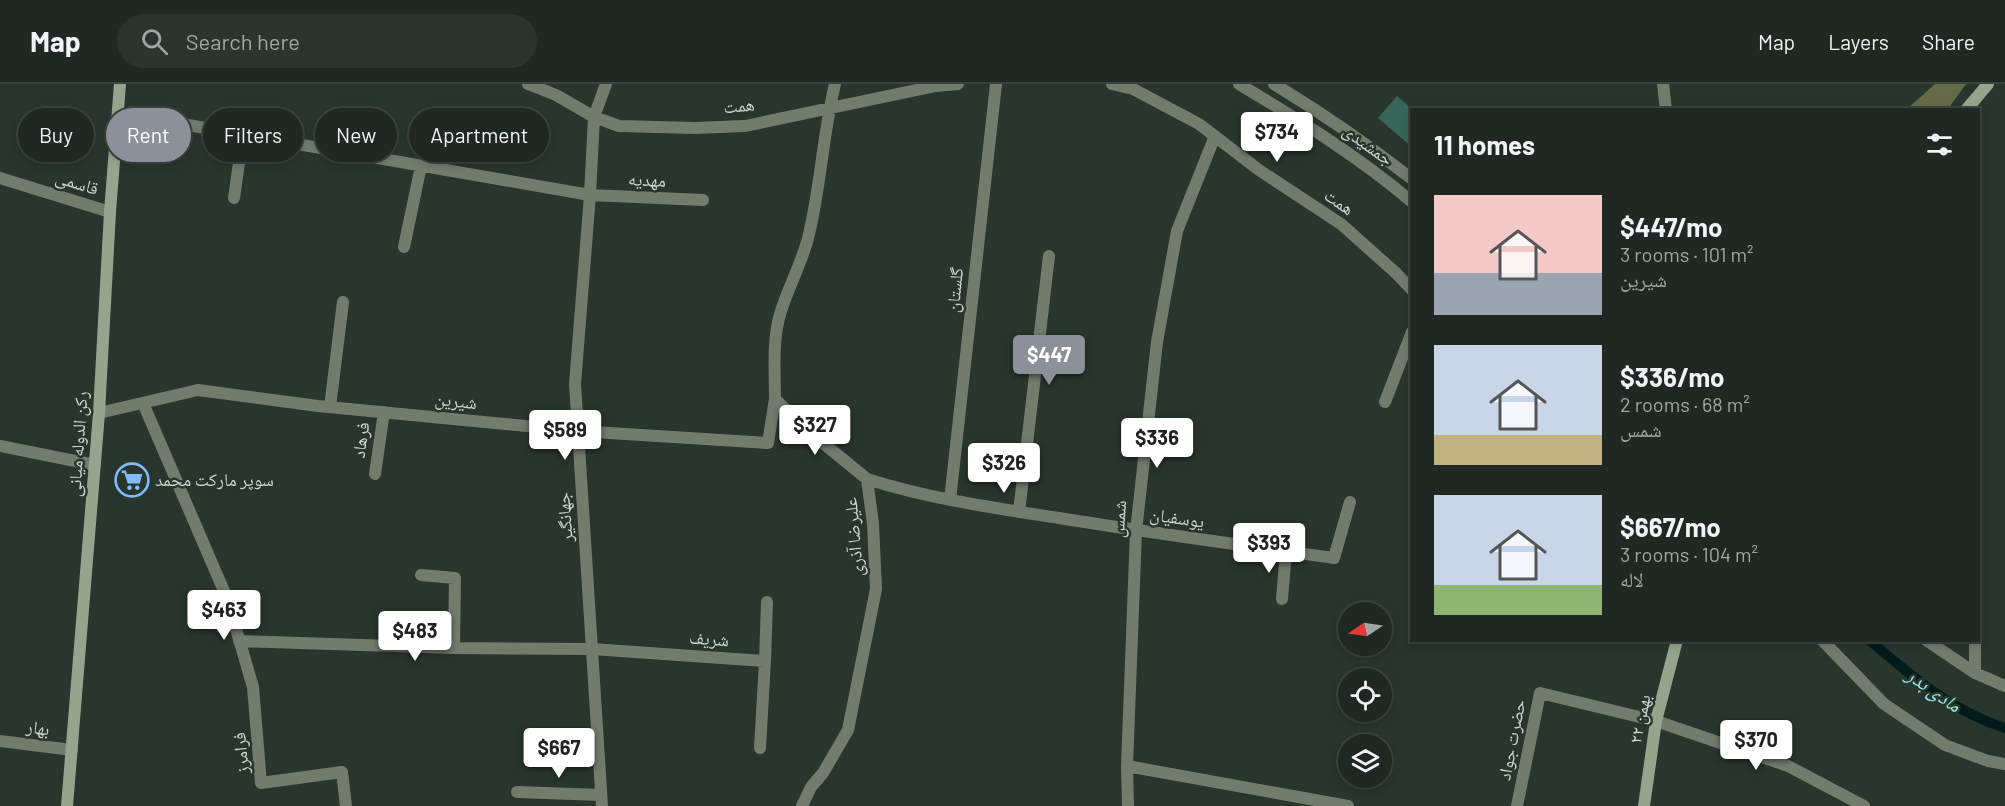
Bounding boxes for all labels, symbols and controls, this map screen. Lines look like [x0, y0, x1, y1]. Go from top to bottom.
search box [117, 14, 537, 68]
text: Map [30, 24, 81, 58]
icon: search [138, 25, 171, 58]
text: Search here [186, 28, 300, 54]
text: Map [1758, 29, 1795, 54]
text: Layers [1828, 29, 1889, 54]
text: Share [1922, 29, 1975, 54]
street label: همت [722, 92, 756, 118]
chip: Buy [18, 108, 94, 162]
chip: Rent [106, 108, 191, 162]
chip: Filters [203, 108, 303, 162]
chip: New [315, 108, 397, 162]
chip: Apartment [409, 108, 549, 162]
pin: $734 [1241, 112, 1313, 163]
text: $734 [1255, 119, 1299, 143]
street label: جمشیدی [1338, 119, 1398, 171]
icon: filters [1923, 128, 1956, 161]
text: 11 homes [1434, 129, 1535, 160]
street label: قاسمی [53, 165, 101, 200]
street label: مهدیه [628, 167, 667, 191]
street label: همت [1320, 183, 1359, 219]
text: $447/mo [1620, 211, 1722, 242]
icon: home [1482, 219, 1554, 291]
text: 3 rooms · 101 m² [1620, 242, 1753, 266]
street label: گلستان [941, 266, 968, 314]
text: شیرین [1620, 267, 1667, 291]
pin: $447 [1013, 335, 1085, 386]
text: $447 [1027, 342, 1071, 366]
text: $336/mo [1620, 361, 1725, 392]
icon: home [1482, 369, 1554, 441]
street label: شیرین [434, 387, 478, 414]
street label: رکن الدوله میانی [62, 390, 93, 497]
text: 2 rooms · 68 m² [1620, 392, 1750, 416]
pin: $327 [779, 405, 851, 456]
pin: $589 [529, 410, 601, 461]
text: $327 [793, 412, 837, 436]
text: $589 [543, 417, 587, 441]
text: شمس [1620, 417, 1662, 441]
pin: $336 [1121, 418, 1193, 469]
street label: فرهاد [347, 421, 373, 459]
text: $336 [1135, 425, 1179, 449]
pin: $326 [968, 443, 1040, 494]
text: $326 [982, 450, 1026, 474]
supermarket icon: سوپر مارکت محمد [114, 462, 150, 498]
place label: سوپر مارکت محمد [155, 468, 274, 491]
street label: جهانگیر [551, 491, 577, 544]
street label: علیرضا آذری [839, 497, 868, 578]
street label: شمس [1106, 499, 1131, 539]
street label: یوسفیان [1148, 502, 1206, 533]
text: $667/mo [1620, 511, 1721, 542]
icon: home [1482, 519, 1554, 591]
pin: $393 [1233, 523, 1305, 574]
text: $393 [1247, 530, 1291, 554]
text: 3 rooms · 104 m² [1620, 542, 1758, 566]
text: لاله [1620, 567, 1644, 591]
pin: $463 [188, 590, 260, 641]
text: $463 [201, 597, 247, 621]
north arrow [1338, 602, 1392, 656]
map controls [1338, 602, 1392, 788]
pin: $483 [379, 611, 451, 662]
text: $483 [392, 618, 438, 642]
street label: شریف [688, 626, 730, 651]
water label: مادی بدر [1900, 661, 1967, 718]
button: locate [1338, 668, 1392, 722]
street label: ۲۲ بهمن [1623, 692, 1656, 745]
street label: حضرت جواد [1492, 698, 1530, 782]
street label: بهار [24, 714, 51, 740]
pin: $370 [1720, 720, 1792, 771]
text: $370 [1734, 727, 1778, 751]
pin: $667 [523, 728, 595, 779]
street label: فرامرز [227, 731, 253, 776]
button: layers [1338, 734, 1392, 788]
text: $667 [538, 735, 580, 759]

